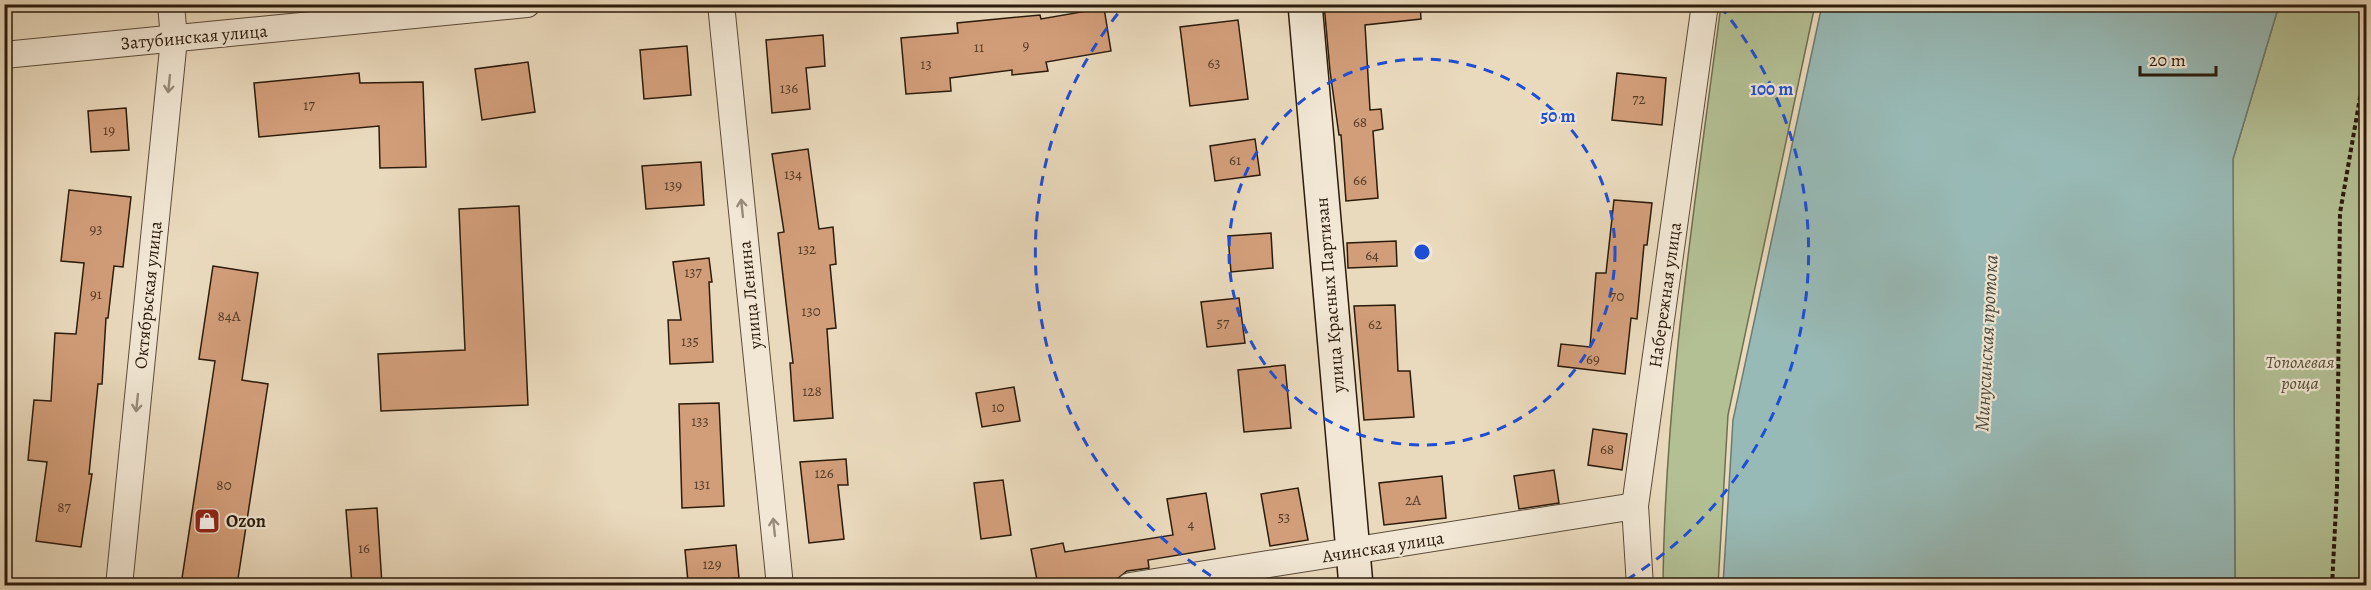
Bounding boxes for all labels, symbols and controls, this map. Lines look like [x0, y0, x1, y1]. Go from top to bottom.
street label: Затубинская улица [119, 19, 269, 55]
house number: 9 [1023, 35, 1030, 55]
house number: 11 [974, 37, 984, 57]
scale bar [2140, 39, 2216, 77]
text: 20 m [2149, 48, 2186, 72]
house number: 63 [1207, 53, 1221, 73]
house number: 13 [920, 54, 932, 74]
one-way arrow [163, 73, 174, 93]
text: 100 m [1751, 77, 1793, 101]
house number: 136 [780, 78, 798, 98]
house number: 72 [1632, 89, 1646, 109]
house number: 17 [303, 95, 315, 115]
text: 50 m [1541, 104, 1575, 128]
house number: 68 [1353, 112, 1367, 132]
house number: 19 [103, 120, 115, 140]
house number: 61 [1229, 150, 1241, 170]
house number: 134 [784, 164, 802, 184]
house number: 66 [1353, 170, 1367, 190]
house number: 139 [664, 175, 682, 195]
street label: улица Красных Партизан [1309, 196, 1351, 395]
one-way arrow [736, 199, 747, 218]
house number: 93 [89, 219, 103, 239]
street label: Октябрьская улица [128, 219, 168, 370]
street label: Набережная улица [1643, 220, 1687, 369]
street label: улица Ленина [732, 239, 768, 351]
house number: 132 [798, 239, 816, 259]
centre of rings [1412, 242, 1432, 262]
house number: 64 [1365, 245, 1379, 265]
water label: Минусинская протока [1968, 254, 2005, 432]
house number: 137 [684, 262, 703, 282]
house number: 91 [90, 284, 102, 304]
house number: 70 [1610, 286, 1624, 306]
house number: 130 [801, 301, 821, 321]
house number: 84А [218, 306, 241, 326]
house number: 57 [1217, 313, 1230, 333]
house number: 62 [1368, 314, 1382, 334]
house number: 135 [681, 331, 699, 351]
house number: 69 [1586, 349, 1600, 369]
park label: Тополевая роща [2265, 350, 2335, 395]
house number: 128 [802, 381, 822, 401]
one-way arrow [131, 393, 142, 413]
house number: 10 [991, 397, 1005, 417]
house number: 133 [691, 411, 709, 431]
house number: 68 [1600, 439, 1614, 459]
house number: 126 [814, 463, 834, 483]
house number: 131 [694, 474, 710, 494]
house number: 80 [216, 475, 232, 495]
house number: 2А [1405, 490, 1421, 510]
house number: 87 [57, 497, 71, 517]
shop icon: Ozon [192, 506, 222, 536]
house number: 53 [1278, 507, 1290, 527]
place label: Ozon [226, 509, 266, 533]
house number: 4 [1188, 514, 1195, 534]
one-way arrow [768, 518, 779, 538]
street label: Ачинская улица [1319, 525, 1446, 569]
house number: 16 [358, 538, 370, 558]
house number: 129 [702, 554, 722, 574]

